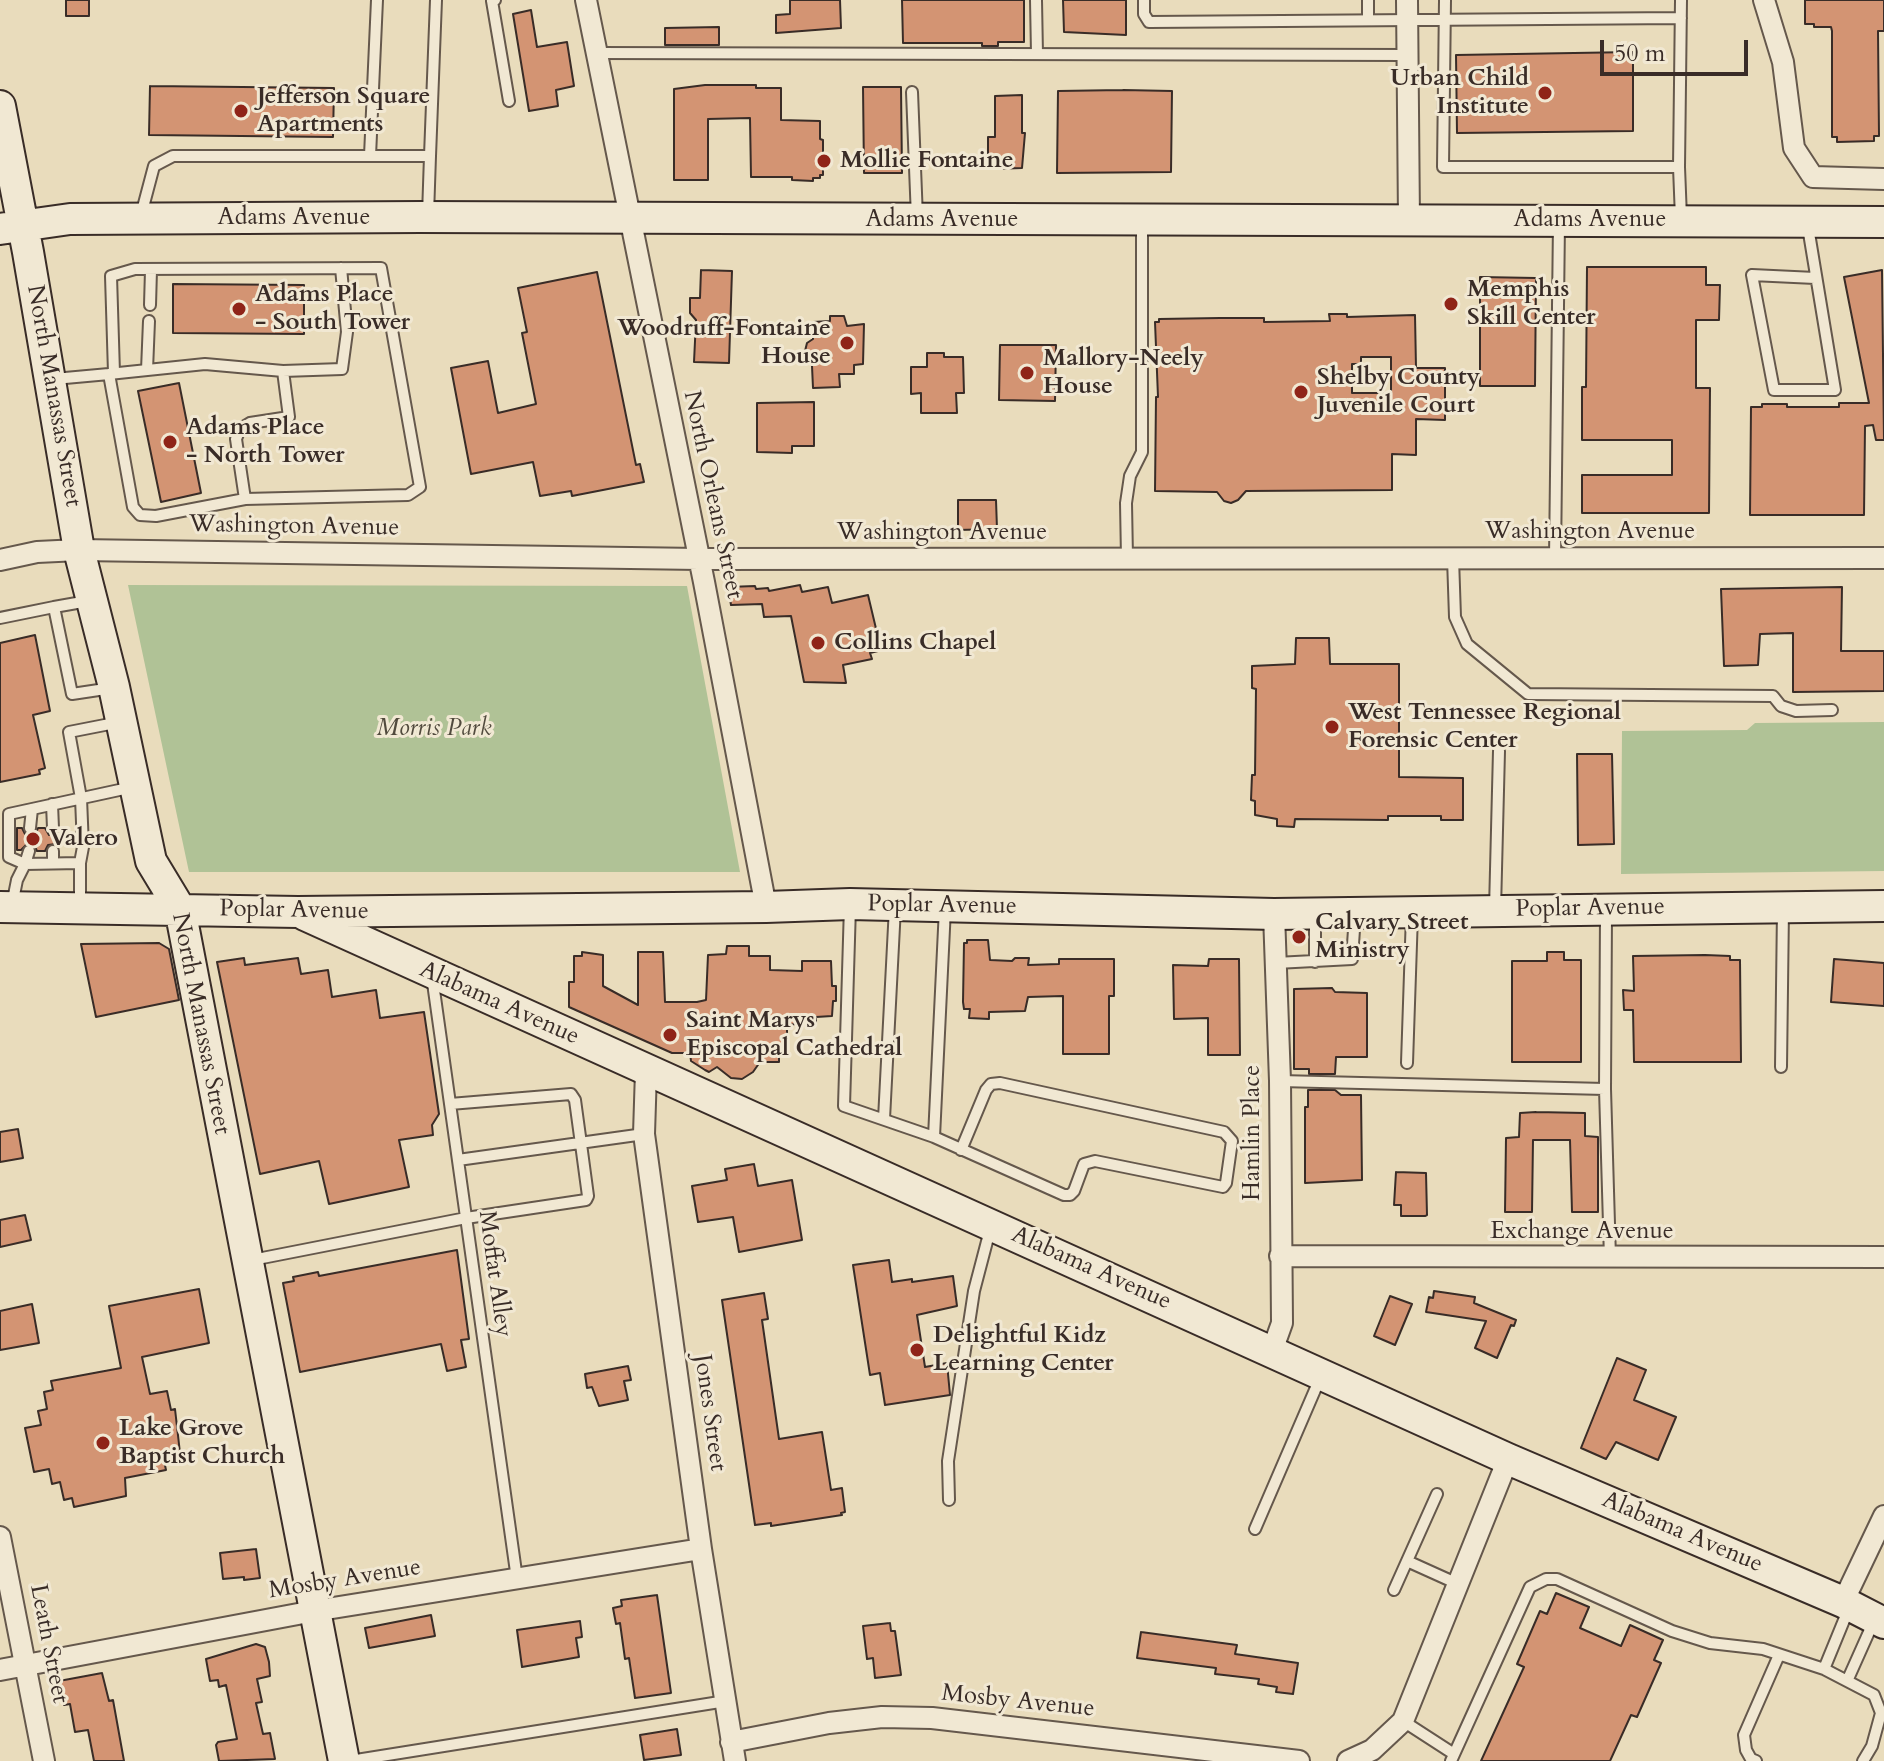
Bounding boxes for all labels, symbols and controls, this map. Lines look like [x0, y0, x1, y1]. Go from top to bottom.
scale bar [1604, 24, 1752, 74]
text: 50 m [1614, 37, 1665, 70]
place label: Urban Child Institute [1390, 65, 1529, 121]
place label: Jefferson Square Apartments [257, 83, 430, 139]
marker: Urban Child Institute [1536, 84, 1554, 102]
marker: Jefferson Square Apartments [232, 102, 250, 120]
place label: Mollie Fontaine [840, 147, 1014, 175]
marker: Mollie Fontaine [815, 152, 833, 170]
street label: Adams Avenue [218, 204, 370, 232]
street label: Adams Avenue [866, 206, 1018, 234]
street label: Adams Avenue [1514, 206, 1666, 234]
place label: Memphis Skill Center [1467, 276, 1596, 332]
place label: Adams Place - South Tower [255, 281, 410, 337]
street label: North Manassas Street [19, 283, 87, 509]
marker: Memphis Skill Center [1442, 295, 1460, 313]
marker: Adams Place - South Tower [230, 300, 248, 318]
place label: Woodruff-Fontaine House [617, 315, 831, 371]
marker: Woodruff-Fontaine House [838, 334, 856, 352]
place label: Mallory-Neely House [1043, 345, 1204, 401]
marker: Mallory-Neely House [1018, 364, 1036, 382]
place label: Shelby County Juvenile Court [1317, 364, 1480, 420]
marker: Shelby County Juvenile Court [1292, 383, 1310, 401]
street label: North Orleans Street [676, 388, 748, 602]
place label: Adams Place - North Tower [186, 414, 345, 470]
marker: Adams Place - North Tower [161, 433, 179, 451]
street label: Washington Avenue [189, 511, 399, 543]
street label: Washington Avenue [1485, 518, 1695, 546]
street label: Washington Avenue [837, 519, 1047, 547]
place label: Collins Chapel [834, 629, 996, 657]
marker: Collins Chapel [809, 634, 827, 652]
place label: West Tennessee Regional Forensic Center [1348, 699, 1621, 755]
park label: Morris Park [376, 715, 492, 743]
marker: West Tennessee Regional Forensic Center [1323, 718, 1341, 736]
place label: Valero [49, 825, 118, 853]
marker: Valero [24, 830, 42, 848]
street label: Poplar Avenue [867, 890, 1017, 922]
street label: Poplar Avenue [1515, 893, 1665, 925]
street label: Poplar Avenue [219, 895, 369, 927]
place label: Calvary Street Ministry [1315, 909, 1469, 965]
street label: North Manassas Street [164, 911, 236, 1137]
marker: Calvary Street Ministry [1290, 928, 1308, 946]
street label: Alabama Avenue [415, 956, 583, 1052]
place label: Saint Marys Episcopal Cathedral [686, 1007, 902, 1063]
marker: Saint Marys Episcopal Cathedral [661, 1026, 679, 1044]
street label: Hamlin Place [1239, 1065, 1267, 1201]
street label: Moffat Alley [471, 1209, 517, 1339]
street label: Exchange Avenue [1490, 1218, 1674, 1246]
street label: Alabama Avenue [1007, 1221, 1175, 1317]
place label: Delightful Kidz Learning Center [933, 1322, 1114, 1378]
marker: Delightful Kidz Learning Center [908, 1341, 926, 1359]
street label: Jones Street [687, 1353, 731, 1473]
place label: Lake Grove Baptist Church [119, 1415, 285, 1471]
marker: Lake Grove Baptist Church [94, 1434, 112, 1452]
street label: Alabama Avenue [1597, 1486, 1767, 1580]
street label: Mosby Avenue [267, 1554, 423, 1606]
street label: Leath Street [22, 1582, 74, 1706]
street label: Mosby Avenue [940, 1680, 1096, 1724]

